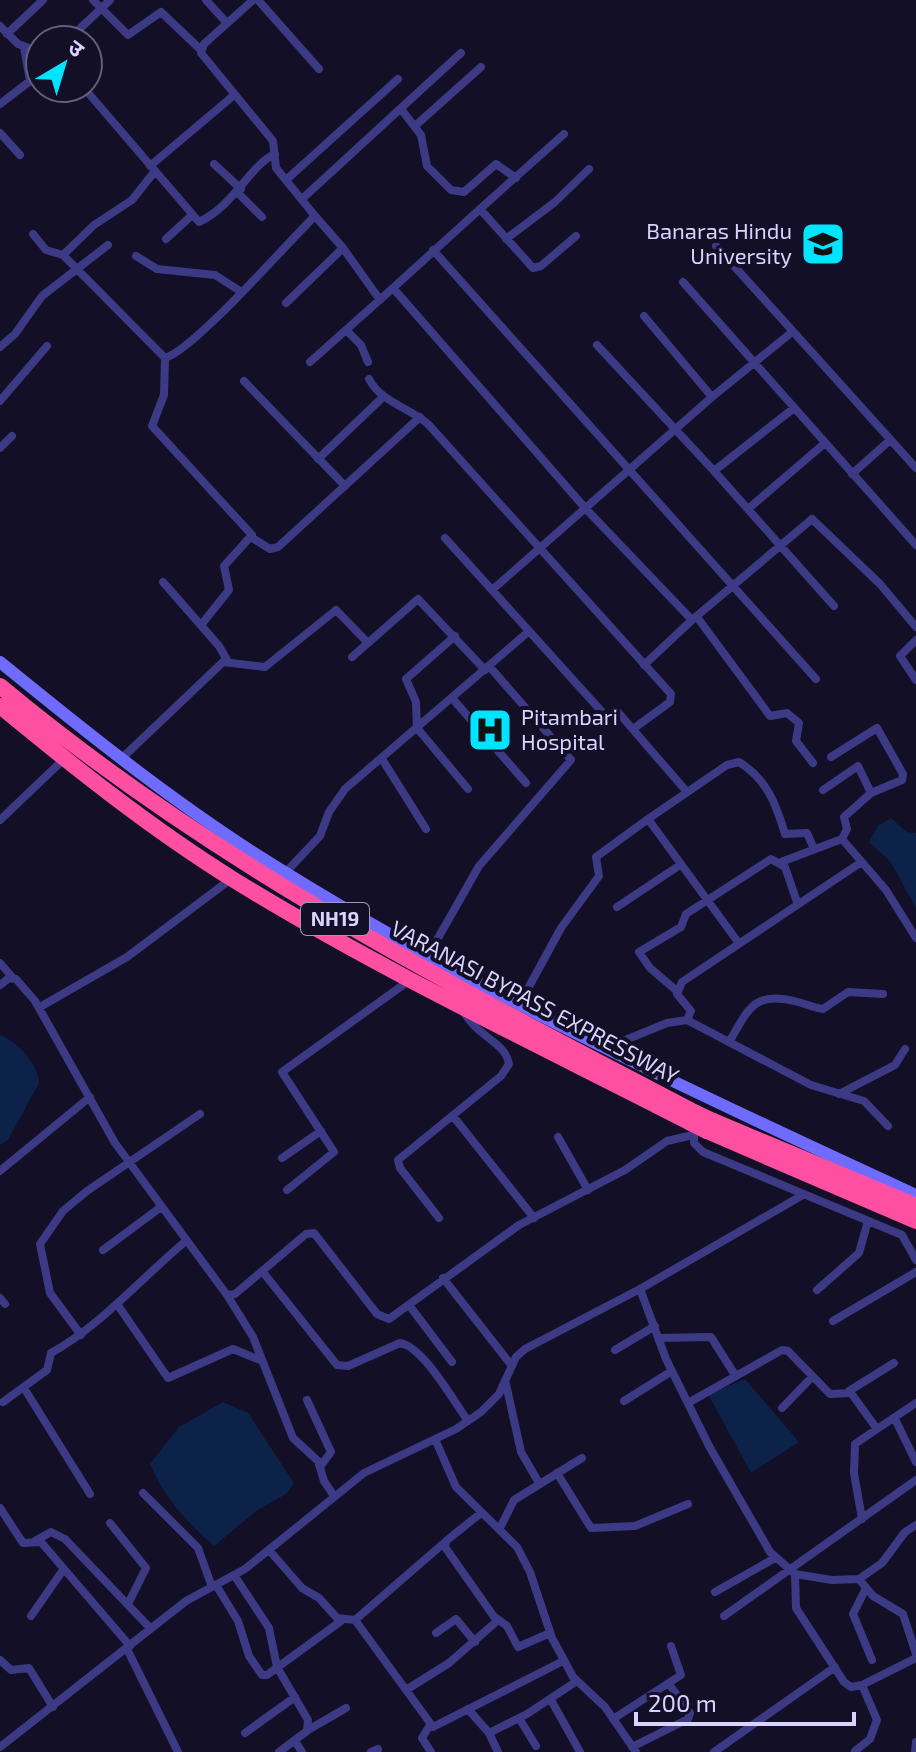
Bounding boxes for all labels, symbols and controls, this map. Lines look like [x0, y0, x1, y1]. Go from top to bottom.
north arrow [24, 24, 104, 104]
text: उ [64, 33, 91, 62]
place label: Banaras Hindu University [646, 217, 792, 268]
school or university icon: Banaras Hindu University [799, 220, 847, 268]
place label: Pitambari Hospital [521, 703, 618, 754]
hospital icon: Pitambari Hospital [466, 706, 514, 754]
road number: NH19 [301, 903, 369, 935]
street label: VARANASI BYPASS EXPRESSWAY [387, 914, 684, 1088]
scale bar [636, 1676, 854, 1726]
text: 200 m [648, 1688, 717, 1717]

